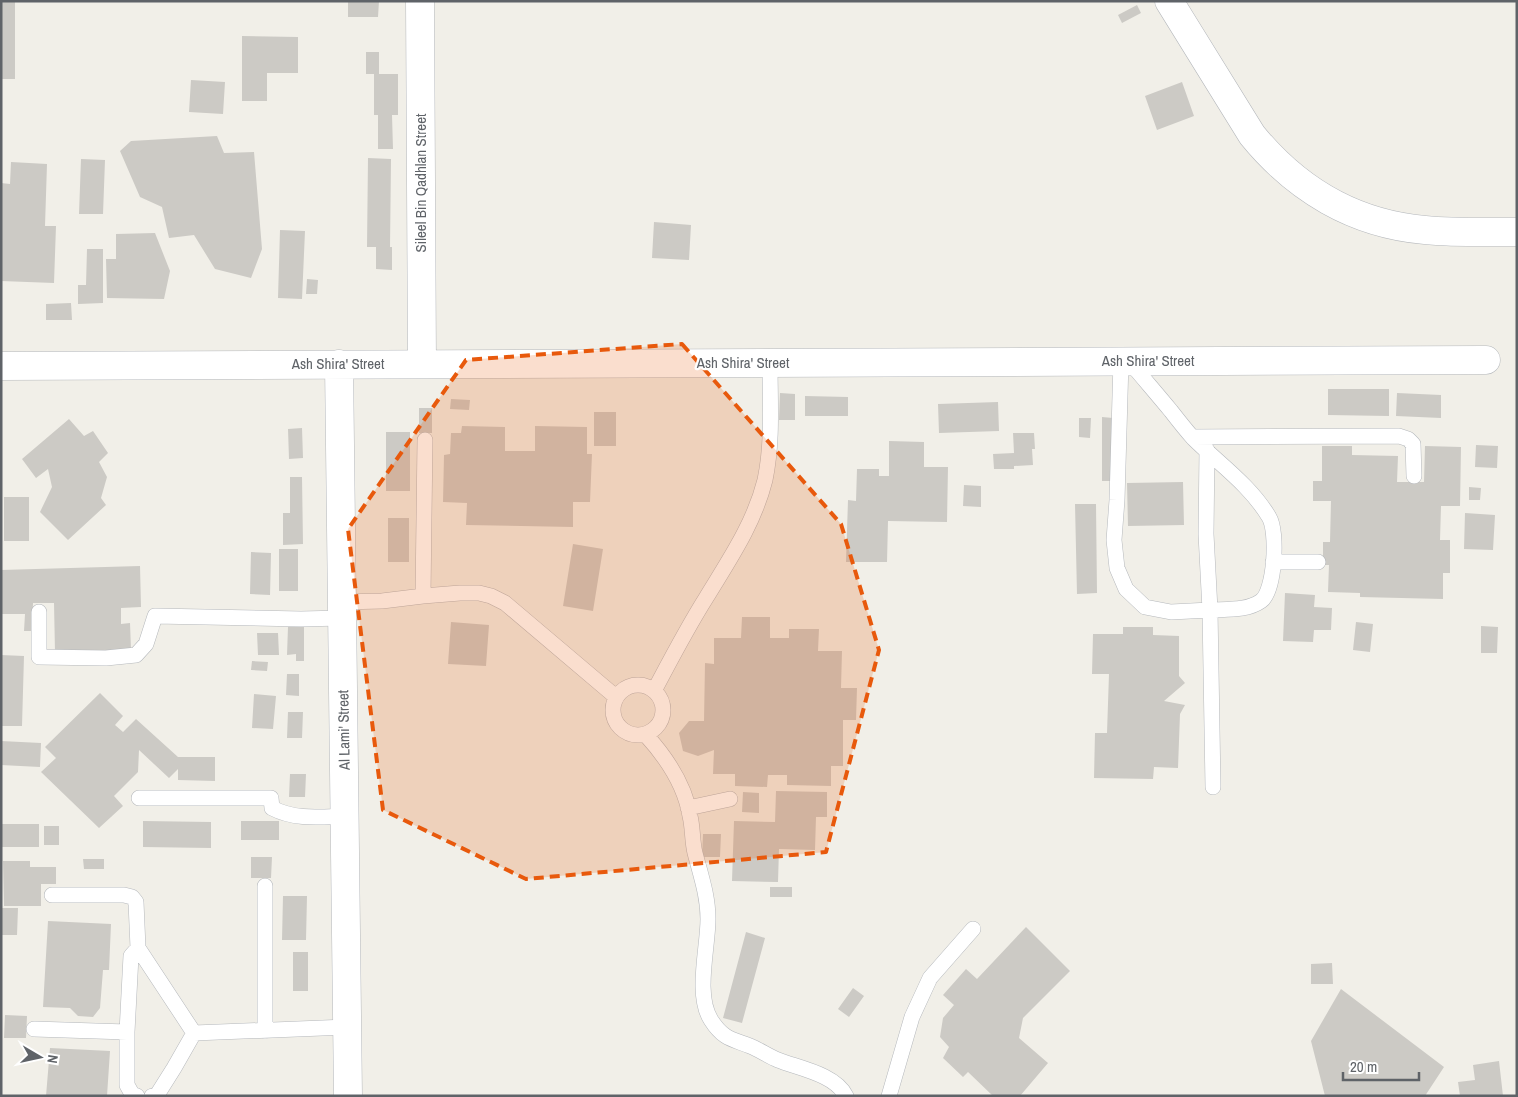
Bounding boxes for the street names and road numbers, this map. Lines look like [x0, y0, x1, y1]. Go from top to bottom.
street label: Sileel Bin Qadhlan Street [410, 113, 431, 252]
street label: Ash Shira' Street [1101, 350, 1195, 371]
street label: Ash Shira' Street [696, 352, 790, 373]
street label: Ash Shira' Street [291, 353, 385, 374]
street label: Al Lami' Street [332, 689, 355, 771]

